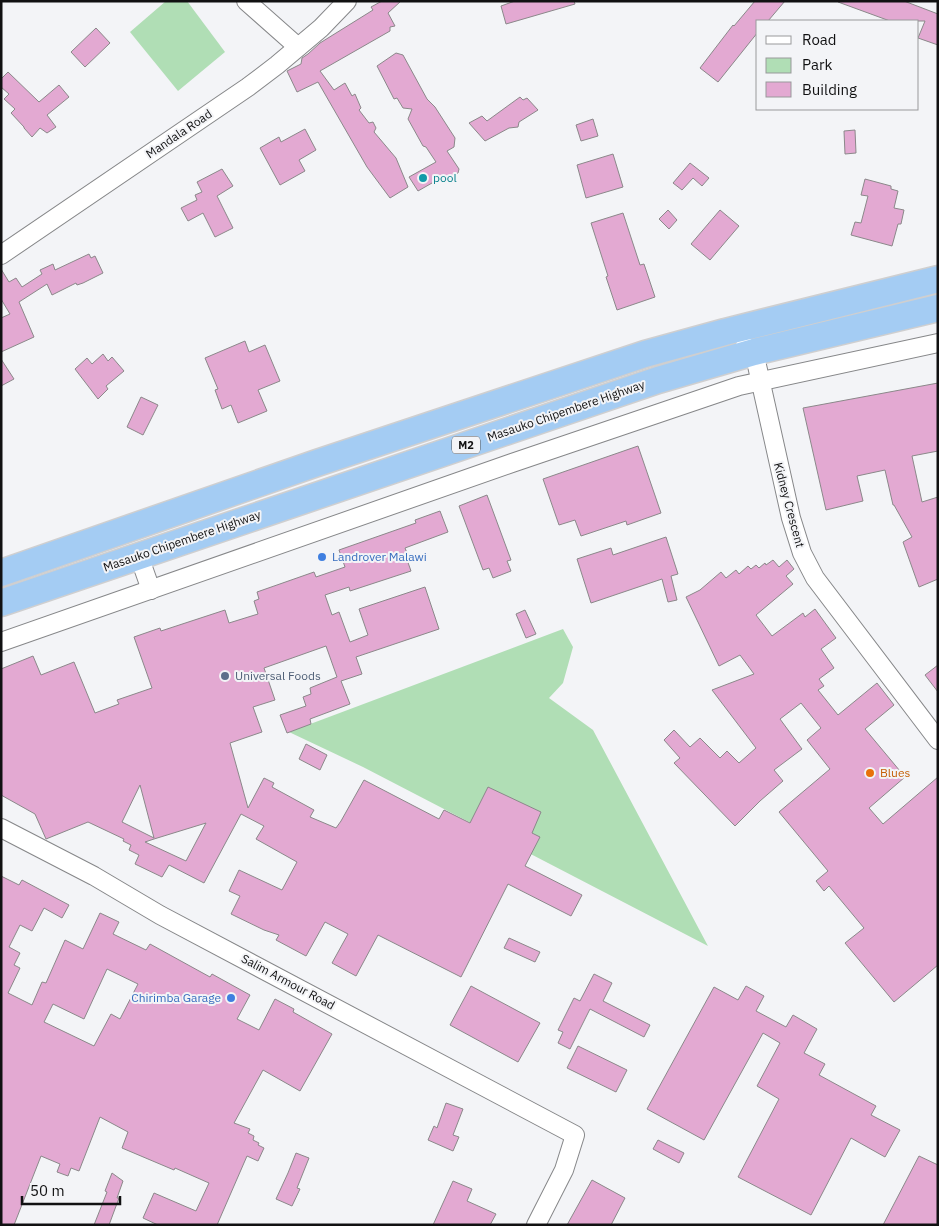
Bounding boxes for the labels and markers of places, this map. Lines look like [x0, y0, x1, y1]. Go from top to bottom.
place label: pool [433, 170, 457, 185]
marker: pool [417, 172, 429, 184]
place label: Landrover Malawi [332, 549, 427, 564]
marker: Landrover Malawi [316, 551, 328, 563]
place label: Universal Foods [235, 668, 321, 683]
marker: Universal Foods [219, 670, 231, 682]
place label: Blues [880, 765, 911, 780]
marker: Blues [864, 767, 876, 779]
place label: Chirimba Garage [131, 990, 221, 1005]
marker: Chirimba Garage [225, 992, 237, 1004]

